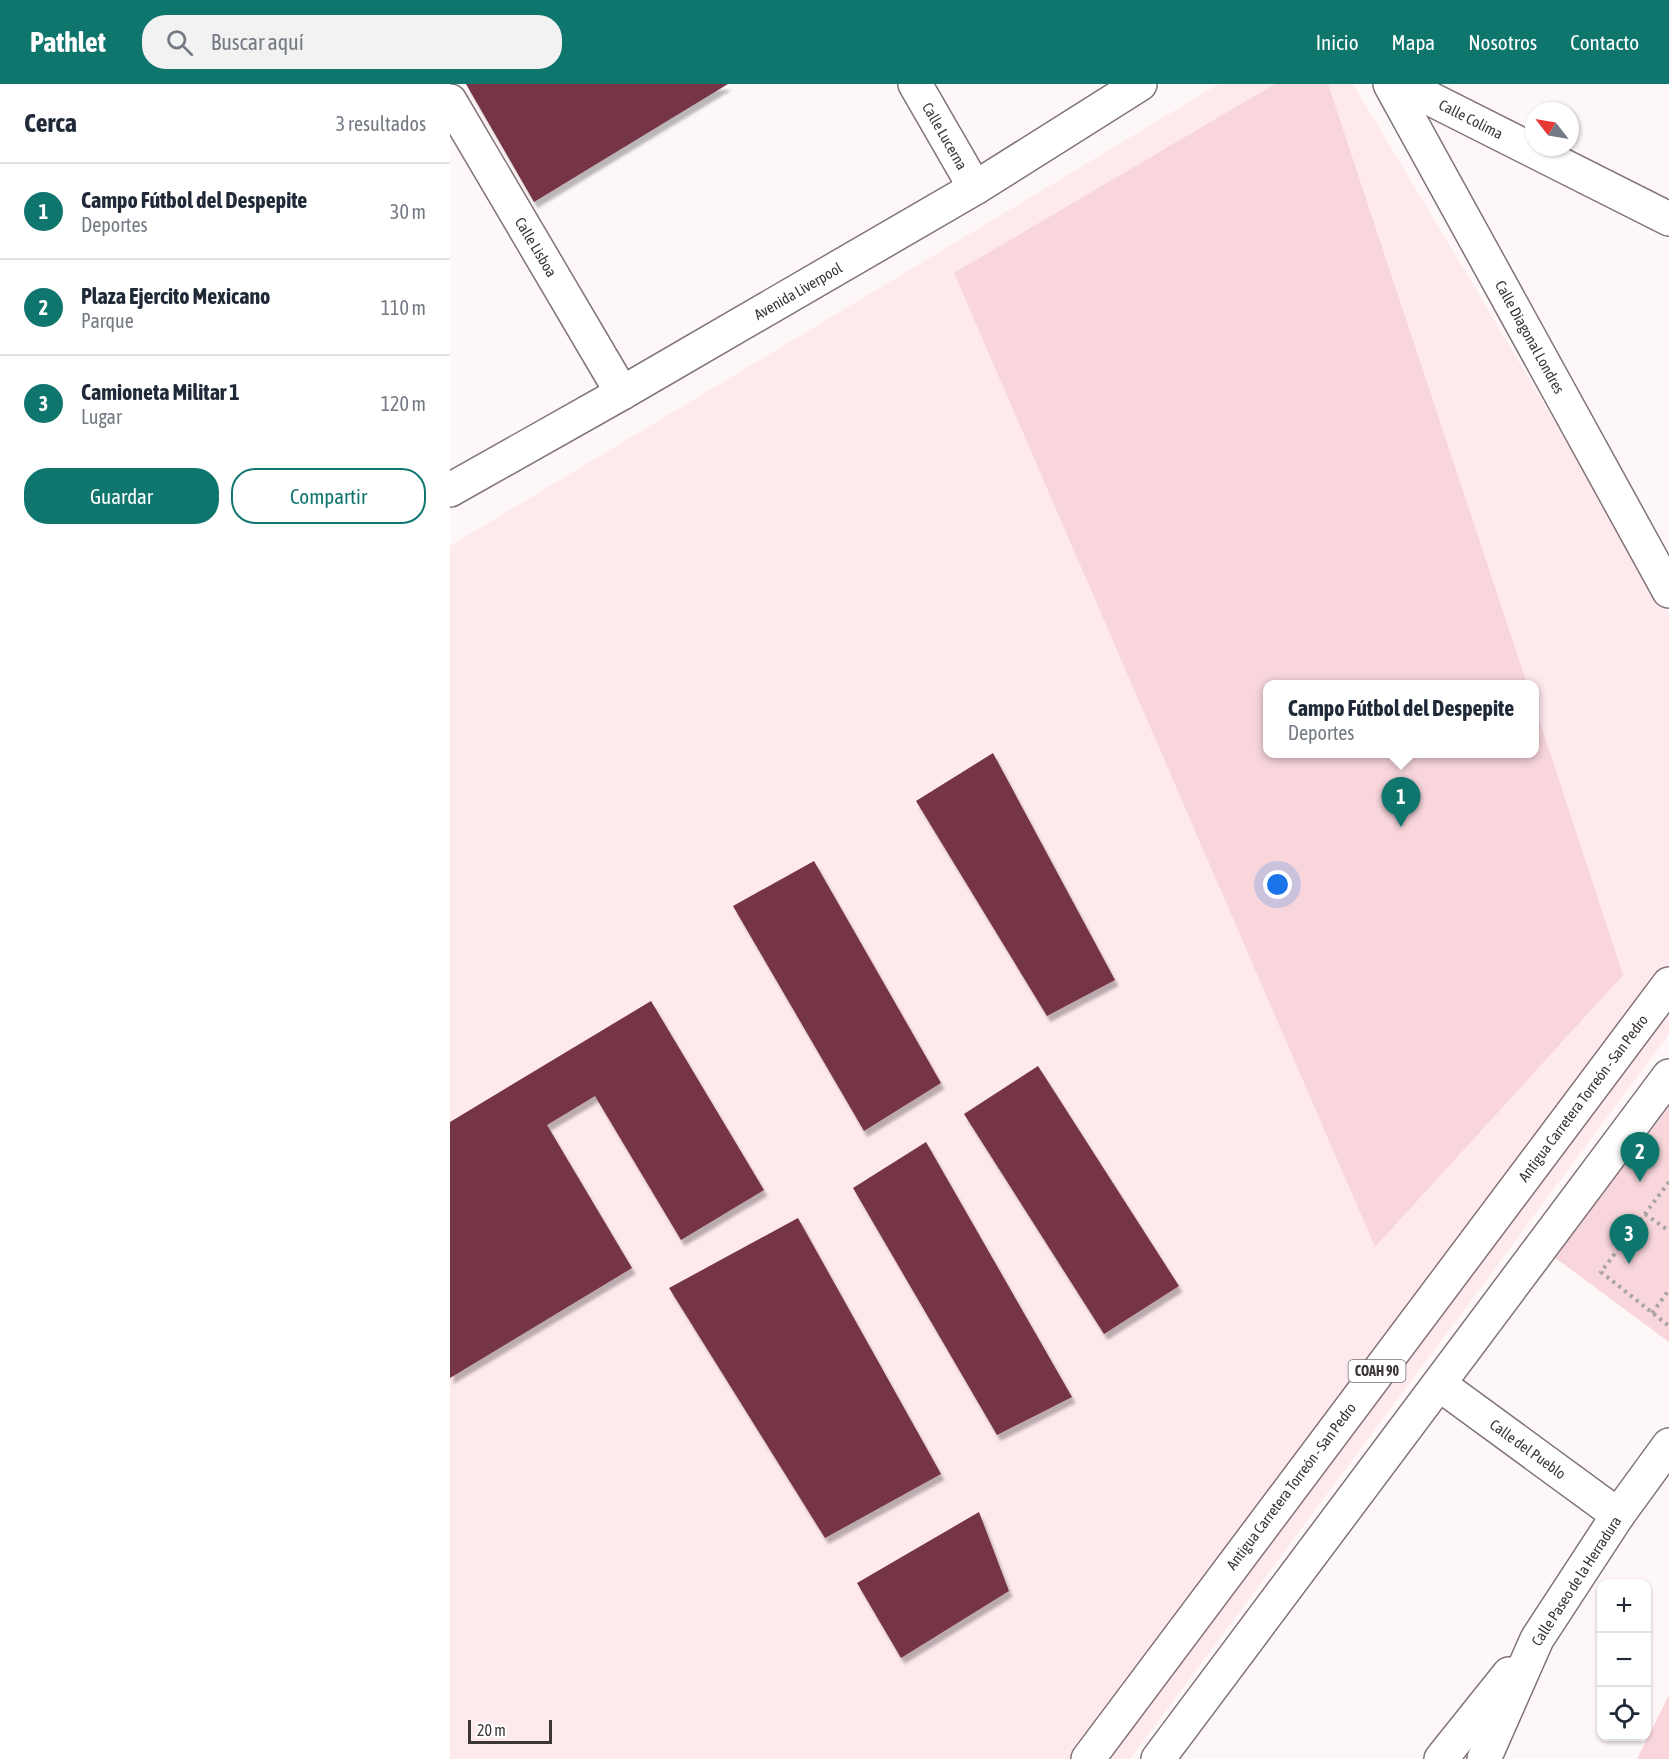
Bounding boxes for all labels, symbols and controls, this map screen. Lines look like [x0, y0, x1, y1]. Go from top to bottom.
search box [142, 15, 562, 69]
text: Pathlet [30, 26, 106, 58]
icon: search [163, 26, 196, 59]
text: Buscar aquí [211, 29, 304, 55]
text: Inicio [1316, 30, 1359, 54]
text: Mapa [1392, 30, 1435, 54]
text: Nosotros [1468, 30, 1537, 54]
text: Contacto [1570, 30, 1639, 54]
street label: Calle Colima [1436, 96, 1506, 142]
street label: Calle Lucerna [919, 99, 971, 173]
north arrow [1525, 102, 1579, 156]
text: Cerca [24, 108, 77, 138]
text: 3 resultados [336, 112, 426, 135]
text: Campo Fútbol del Despepite [81, 187, 307, 213]
text: 1 [39, 200, 48, 223]
text: 30 m [390, 200, 426, 223]
text: Deportes [81, 213, 148, 236]
street label: Calle Lisboa [512, 214, 560, 280]
street label: Avenida Liverpool [751, 259, 845, 323]
street label: Calle Diagonal Londres [1492, 278, 1568, 396]
text: Plaza Ejercito Mexicano [81, 283, 270, 309]
text: 2 [39, 296, 48, 319]
text: 110 m [381, 296, 426, 319]
text: Parque [81, 309, 134, 332]
text: Camioneta Militar 1 [81, 379, 240, 405]
text: 3 [39, 392, 48, 415]
text: 120 m [381, 392, 426, 415]
text: Lugar [81, 405, 122, 428]
button: Guardar [24, 468, 219, 524]
button: Compartir [231, 468, 426, 524]
popup [1263, 680, 1539, 758]
text: Campo Fútbol del Despepite [1288, 695, 1514, 721]
text: Deportes [1288, 721, 1354, 744]
pin: 1 [1382, 778, 1420, 827]
your location [1263, 870, 1292, 899]
street label: Antigua Carretera Torreón - San Pedro [1515, 1011, 1651, 1185]
pin: 2 [1620, 1132, 1660, 1182]
pin: 3 [1610, 1214, 1648, 1264]
road number: COAH 90 [1348, 1360, 1406, 1382]
street label: Antigua Carretera Torreón - San Pedro [1223, 1399, 1359, 1573]
street label: Calle del Pueblo [1487, 1416, 1569, 1482]
street label: Calle Paseo de la Herradura [1528, 1513, 1624, 1649]
map controls [1597, 1579, 1651, 1741]
button: + [1597, 1579, 1651, 1633]
button: − [1597, 1633, 1651, 1687]
button: locate [1597, 1687, 1651, 1741]
scale bar [468, 1717, 552, 1744]
text: 20 m [477, 1721, 506, 1739]

